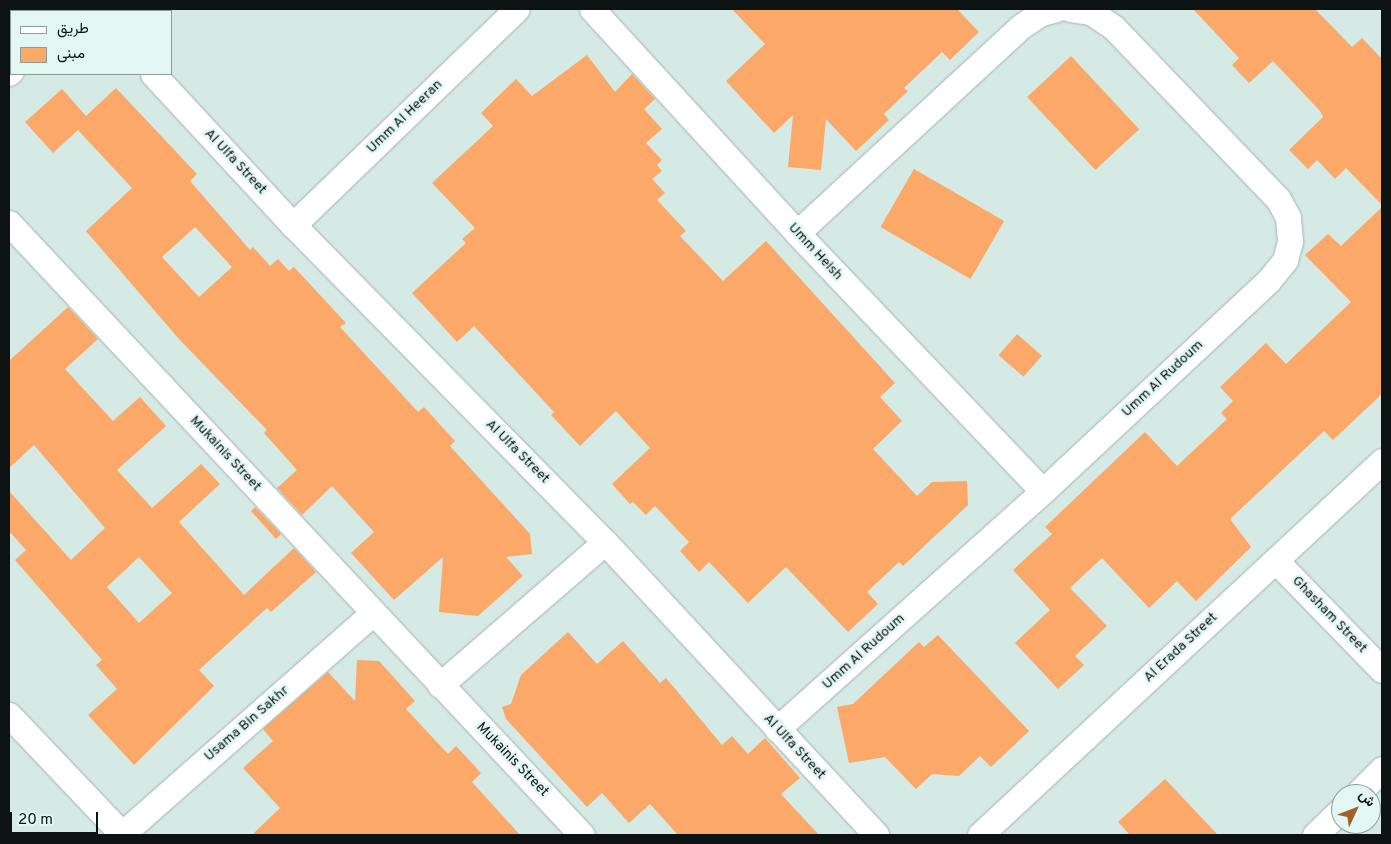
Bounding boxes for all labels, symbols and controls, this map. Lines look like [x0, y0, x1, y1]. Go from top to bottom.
legend [10, 10, 172, 75]
text: طريق [57, 20, 89, 39]
text: مبنى [57, 45, 85, 64]
street label: Umm Al Heeran [363, 77, 447, 157]
street label: Al Ulfa Street [200, 126, 270, 198]
street label: Umm Heish [784, 220, 846, 284]
street label: Umm Al Rudoum [1119, 337, 1207, 421]
street label: Mukainis Street [186, 413, 264, 495]
street label: Al Ulfa Street [482, 417, 552, 487]
street label: Ghasham Street [1288, 573, 1370, 657]
street label: Umm Al Rudoum [819, 610, 909, 694]
street label: Al Erada Street [1141, 610, 1221, 686]
street label: Usama Bin Sakhr [201, 683, 293, 765]
street label: Al Ulfa Street [759, 711, 829, 783]
street label: Mukainis Street [472, 719, 552, 801]
north arrow [1331, 784, 1381, 834]
text: ش [1355, 787, 1379, 811]
scale bar [12, 802, 100, 834]
text: 20 m [18, 811, 53, 830]

